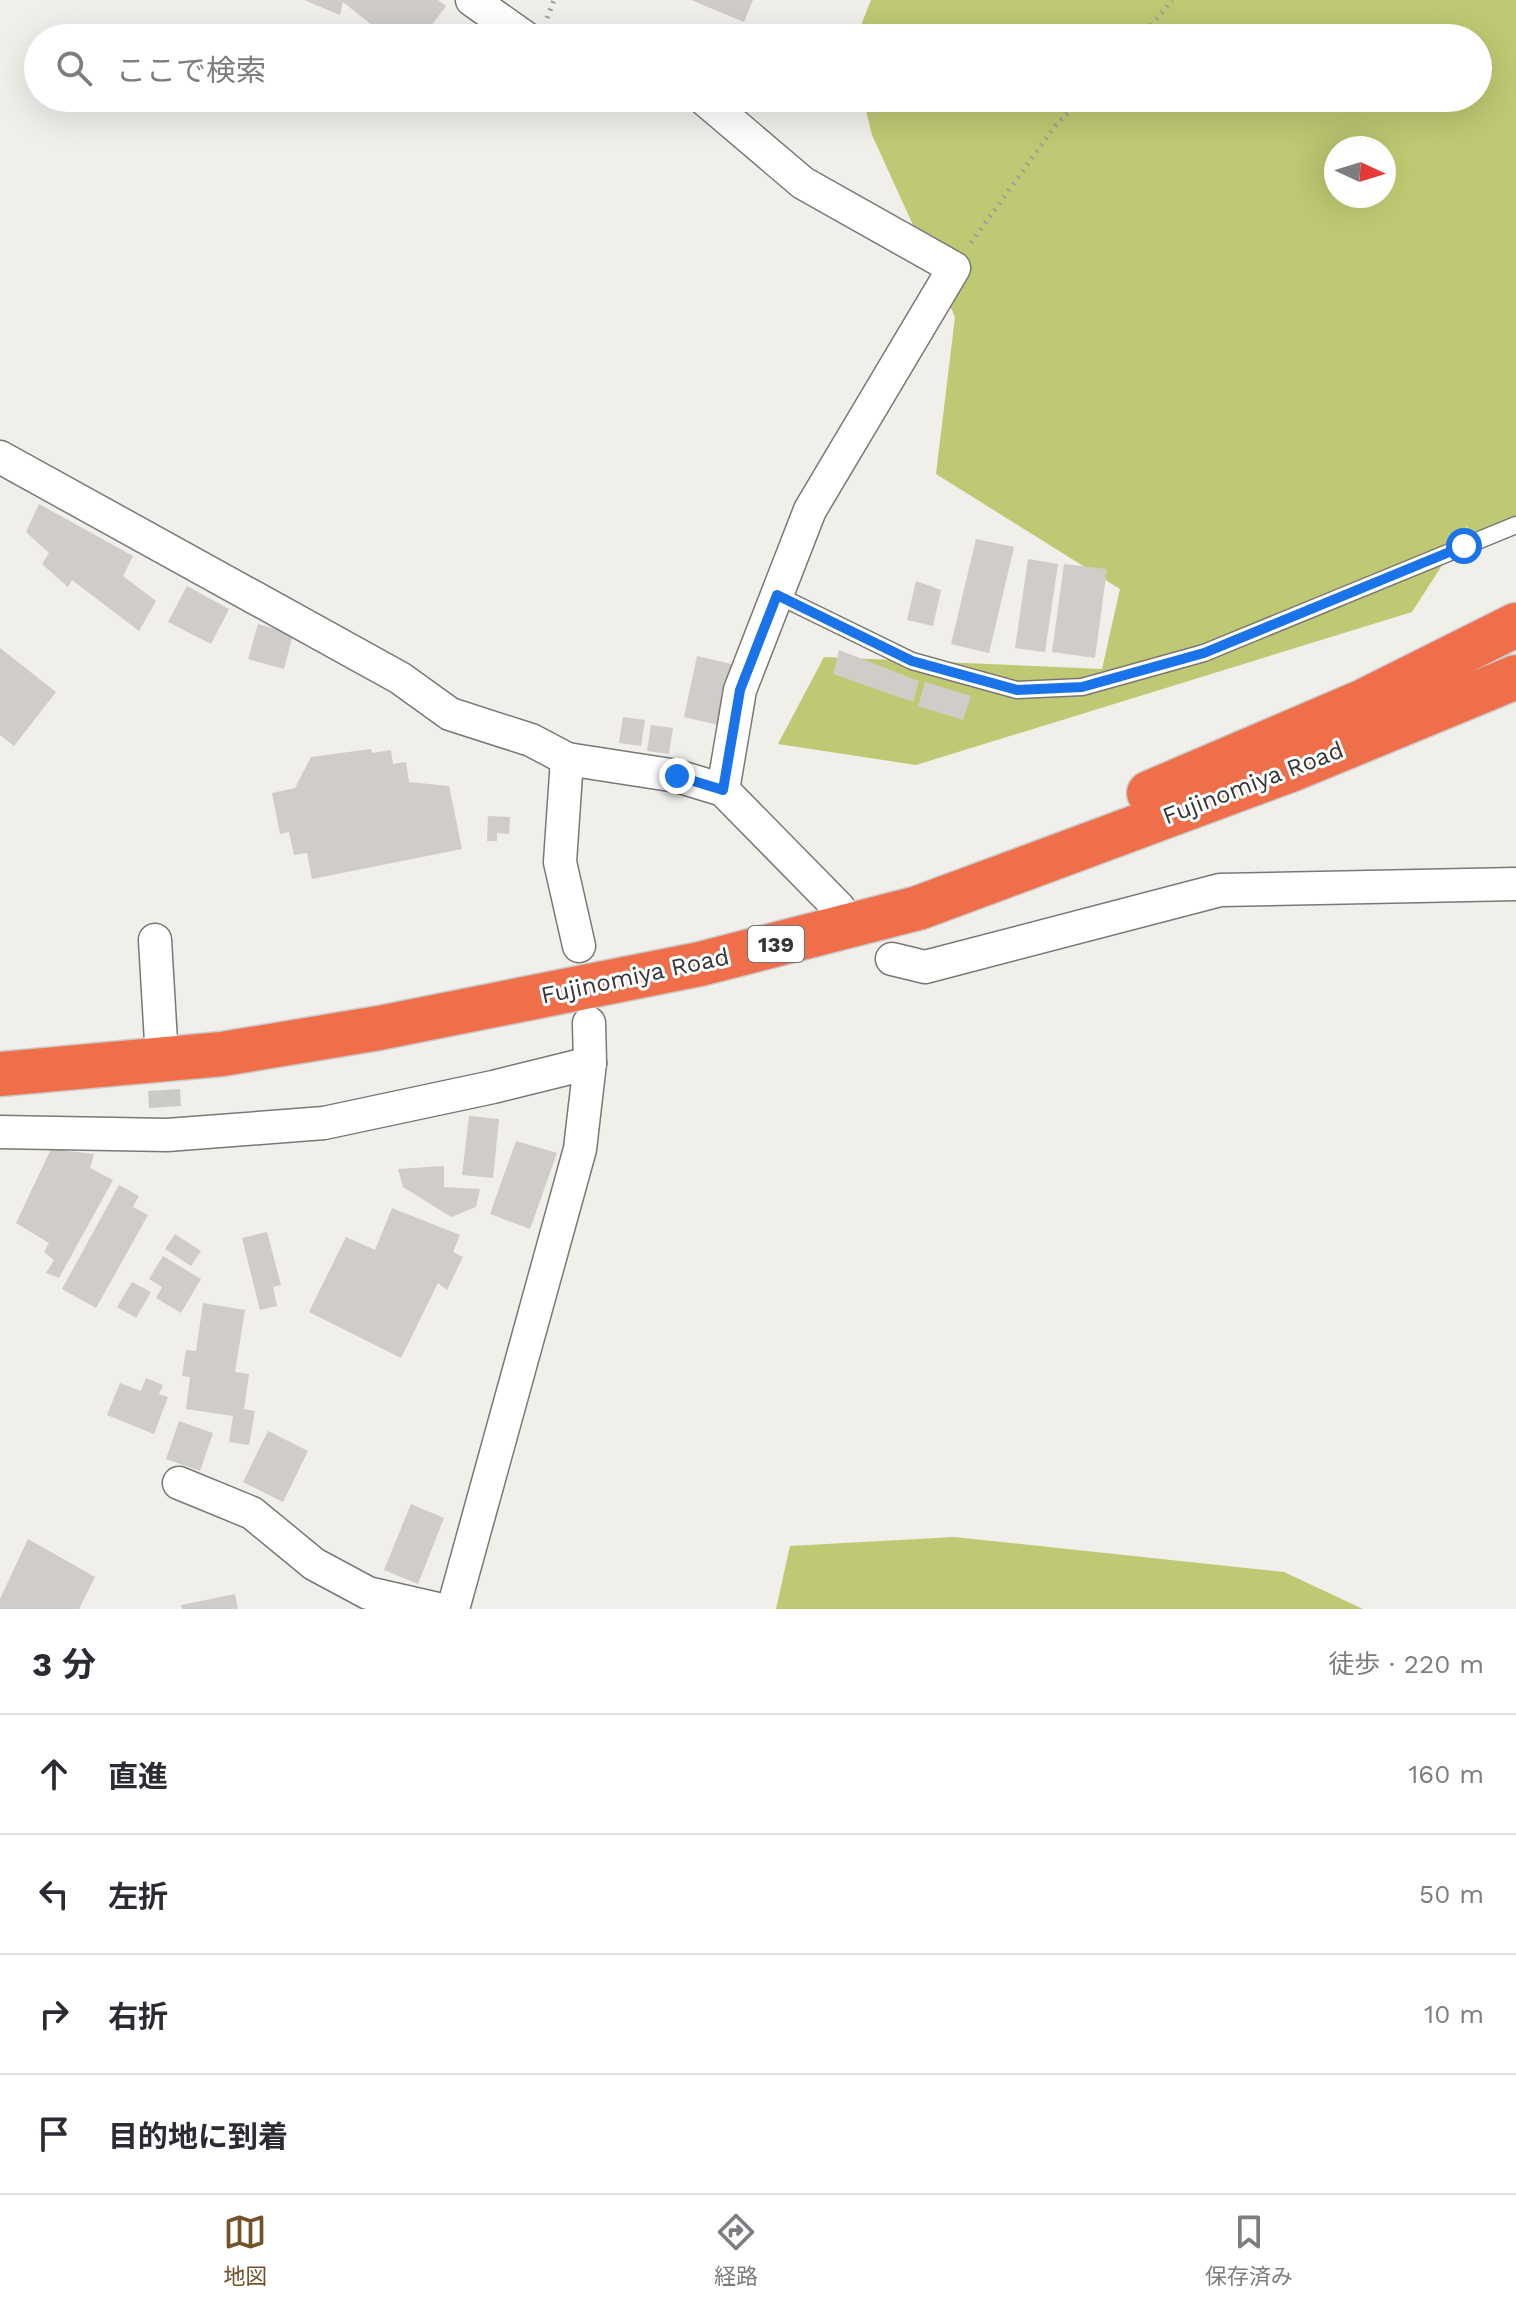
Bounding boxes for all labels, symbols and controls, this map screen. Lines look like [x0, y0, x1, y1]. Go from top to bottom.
search box [24, 24, 1492, 112]
icon: search [52, 46, 96, 90]
text: ここで検索 [116, 53, 266, 88]
north arrow [1324, 136, 1396, 208]
route start [1446, 528, 1482, 564]
street label: Fujinomiya Road [1159, 736, 1347, 830]
route end [659, 758, 695, 794]
road number: 139 [748, 926, 804, 962]
street label: Fujinomiya Road [538, 942, 732, 1010]
text: 3 分 [32, 1644, 96, 1684]
text: 徒歩 · 220 m [1328, 1649, 1484, 1679]
icon: ahead [32, 1752, 76, 1796]
text: 直進 [108, 1759, 168, 1794]
text: 160 m [1408, 1759, 1484, 1789]
icon: left [32, 1872, 76, 1916]
text: 左折 [108, 1879, 168, 1914]
text: 50 m [1419, 1879, 1484, 1909]
icon: right [32, 1992, 76, 2036]
text: 右折 [108, 1999, 168, 2034]
text: 10 m [1424, 1999, 1484, 2029]
icon: arrive [32, 2112, 76, 2156]
text: 目的地に到着 [108, 2119, 288, 2154]
tab: 地図 [223, 2210, 267, 2290]
tab: 経路 [714, 2210, 758, 2290]
tab: 保存済み [1205, 2210, 1293, 2290]

